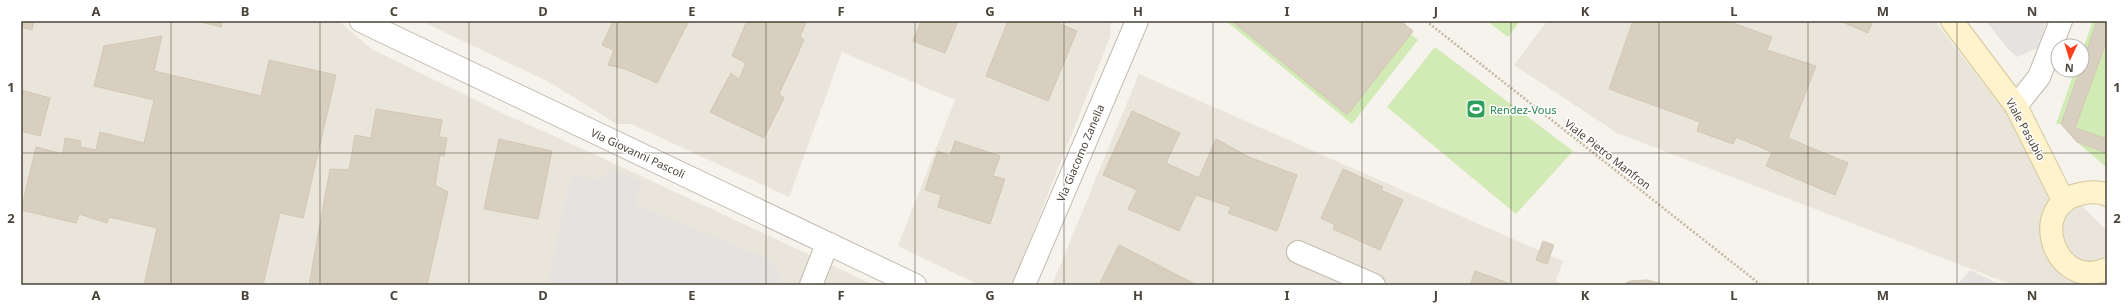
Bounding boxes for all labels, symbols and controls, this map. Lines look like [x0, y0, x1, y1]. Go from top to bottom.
text: A [92, 2, 101, 20]
text: B [241, 2, 249, 20]
text: C [390, 2, 398, 20]
text: D [538, 2, 548, 20]
text: E [688, 2, 696, 20]
text: F [837, 2, 845, 20]
text: G [985, 2, 995, 20]
text: H [1133, 2, 1143, 20]
text: I [1284, 2, 1290, 20]
text: J [1433, 2, 1438, 20]
text: K [1581, 2, 1590, 20]
text: L [1730, 2, 1738, 20]
text: M [1877, 2, 1889, 20]
text: N [2027, 2, 2037, 20]
north arrow [2050, 38, 2090, 78]
text: N [2064, 61, 2074, 76]
text: 1 [7, 78, 15, 96]
text: 1 [2113, 78, 2121, 96]
street label: Viale Pasubio [2003, 95, 2049, 163]
sports icon: Rendez-Vous [1465, 98, 1487, 120]
street label: Via Giacomo Zanella [1053, 102, 1107, 204]
place label: Rendez-Vous [1490, 102, 1557, 117]
street label: Viale Pietro Manfron [1562, 116, 1654, 192]
street label: Via Giovanni Pascoli [588, 125, 688, 181]
text: 2 [7, 209, 15, 227]
text: 2 [2113, 209, 2121, 227]
text: A [92, 286, 101, 304]
text: B [241, 286, 249, 304]
text: C [390, 286, 398, 304]
text: D [538, 286, 548, 304]
text: E [688, 286, 696, 304]
text: F [837, 286, 845, 304]
text: G [985, 286, 995, 304]
text: H [1133, 286, 1143, 304]
text: I [1284, 286, 1290, 304]
text: J [1433, 286, 1438, 304]
text: K [1581, 286, 1590, 304]
text: L [1730, 286, 1738, 304]
text: M [1877, 286, 1889, 304]
text: N [2027, 286, 2037, 304]

